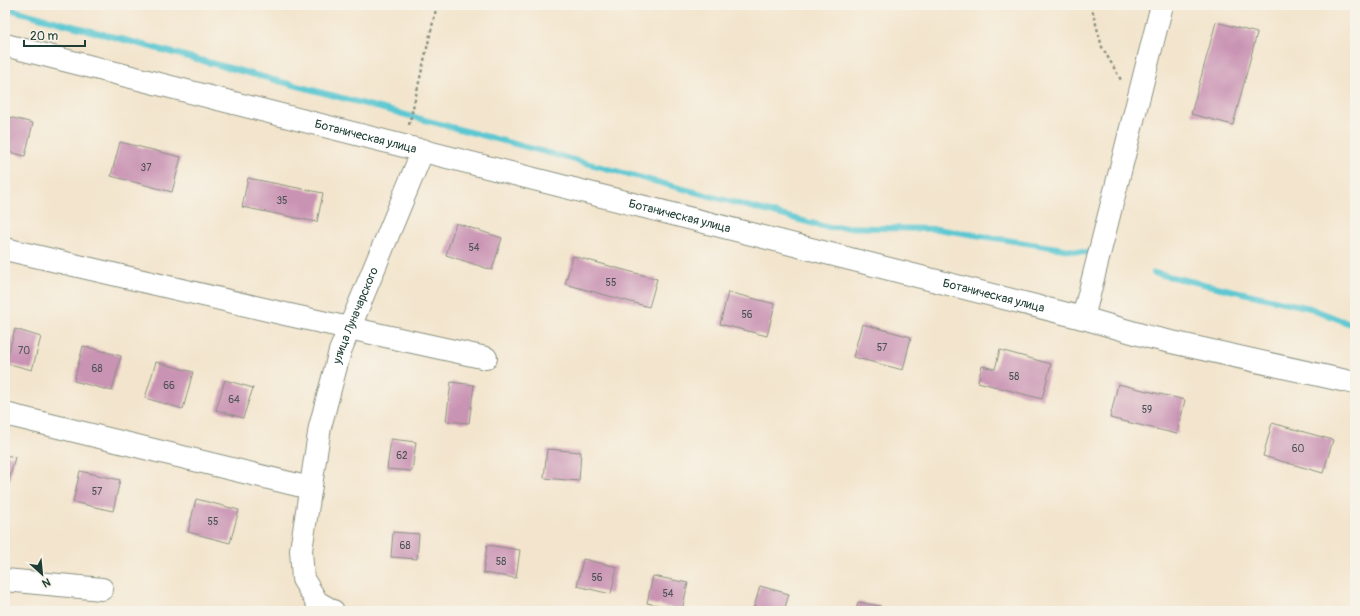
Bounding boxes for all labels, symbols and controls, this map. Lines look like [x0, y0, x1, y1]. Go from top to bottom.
scale bar [24, 22, 85, 48]
text: 20 m [30, 29, 59, 44]
street label: Ботаническая улица [313, 117, 418, 157]
house number: 37 [141, 162, 152, 174]
house number: 35 [277, 195, 288, 207]
street label: Ботаническая улица [627, 196, 733, 237]
house number: 54 [468, 242, 480, 254]
street label: улица Луначарского [330, 265, 382, 367]
street label: Ботаническая улица [941, 276, 1047, 316]
house number: 55 [606, 277, 616, 289]
house number: 56 [741, 309, 753, 321]
house number: 57 [877, 342, 888, 354]
house number: 70 [18, 345, 30, 357]
house number: 68 [92, 363, 102, 375]
house number: 58 [1009, 371, 1019, 383]
house number: 66 [163, 380, 175, 392]
house number: 64 [228, 394, 240, 406]
house number: 59 [1142, 404, 1152, 416]
house number: 60 [1292, 443, 1304, 455]
house number: 62 [396, 450, 408, 462]
house number: 57 [92, 486, 103, 498]
house number: 55 [208, 516, 218, 528]
house number: 68 [400, 540, 410, 552]
north arrow [22, 554, 62, 594]
house number: 58 [496, 556, 506, 568]
house number: 56 [591, 572, 603, 584]
text: N [40, 575, 53, 590]
house number: 54 [662, 588, 674, 600]

